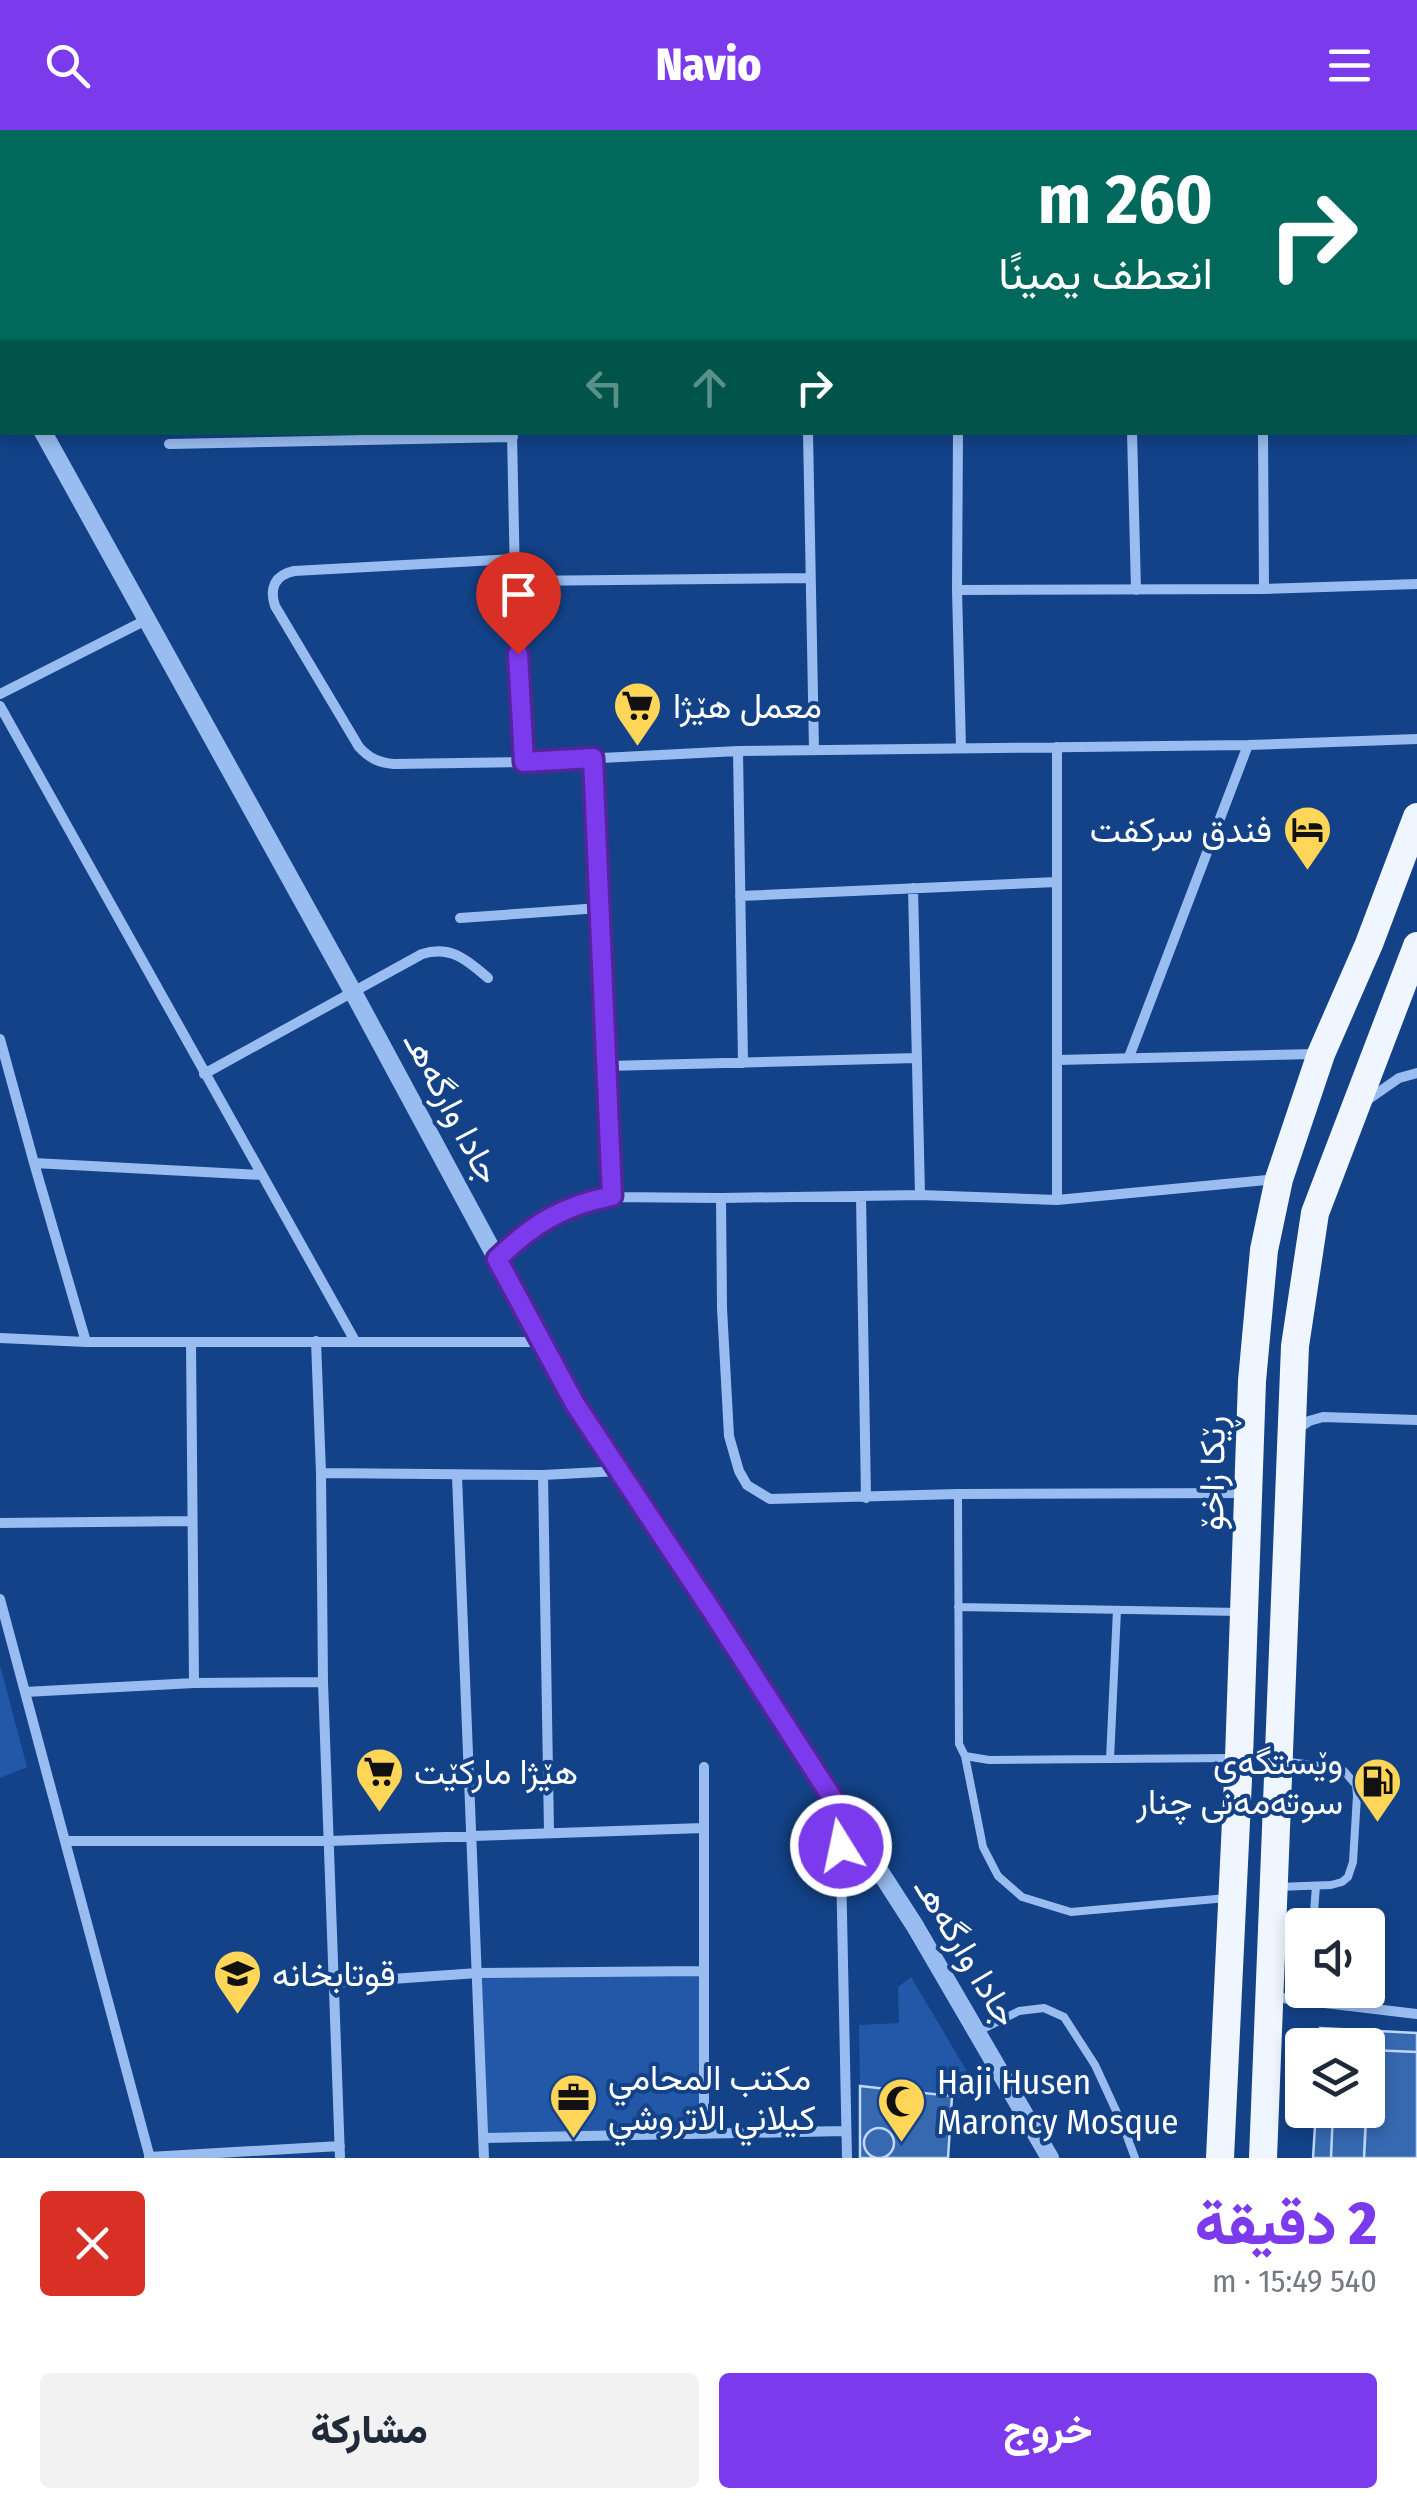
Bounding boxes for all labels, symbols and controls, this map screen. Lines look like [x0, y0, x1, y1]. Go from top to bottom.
icon: search [40, 38, 95, 93]
text: Navio [656, 38, 761, 92]
icon: menu [1322, 38, 1377, 93]
text: 260 m [1038, 158, 1213, 242]
icon: right [1248, 170, 1378, 300]
text: انعطف يمينًا [998, 247, 1213, 301]
icon: left [577, 360, 632, 415]
icon: ahead [682, 360, 737, 415]
icon: right [787, 360, 842, 415]
pin [476, 552, 561, 655]
icon: arrive [491, 567, 546, 622]
supermarket icon: معمل ھێژا [612, 680, 664, 748]
place label: معمل ھێژا [673, 685, 822, 728]
hotel icon: فندق سركفت [1281, 804, 1333, 872]
place label: فندق سركفت [1090, 809, 1272, 852]
street label: جادا وارگه‌هـ [394, 1024, 510, 1192]
street label: ڕێکا زاخۆ [1190, 1415, 1241, 1531]
place label: وێستگەی سوتەمەنی چنار [1135, 1741, 1343, 1826]
supermarket icon: هێژا ماركێت [353, 1746, 405, 1814]
place label: هێژا ماركێت [414, 1751, 578, 1794]
fuel station icon: وێستگەی سوتەمەنی چنار [1352, 1756, 1404, 1824]
position arrow [789, 1794, 893, 1898]
street label: جادا وارگه‌هـ [905, 1869, 1028, 2034]
map controls [1285, 1908, 1385, 2128]
button: sound [1285, 1908, 1385, 2008]
school or university icon: قوتابخانه [211, 1948, 263, 2016]
place label: قوتابخانه [272, 1953, 396, 1996]
button: layers [1285, 2028, 1385, 2128]
place label: مكتب المحامي كيلاني الاتروشي [608, 2057, 816, 2147]
place label: Haji Husen Maroncy Mosque [937, 2061, 1179, 2143]
office icon: مكتب المحامي كيلاني الاتروشي [547, 2072, 599, 2140]
mosque icon: Haji Husen Maroncy Mosque [876, 2076, 928, 2144]
text: 2 دقيقة [1195, 2188, 1377, 2260]
button: close [40, 2191, 145, 2296]
text: 540 m · 15:49 [1212, 2262, 1377, 2300]
button: مشاركة [40, 2373, 699, 2488]
button: خروج [719, 2373, 1377, 2488]

